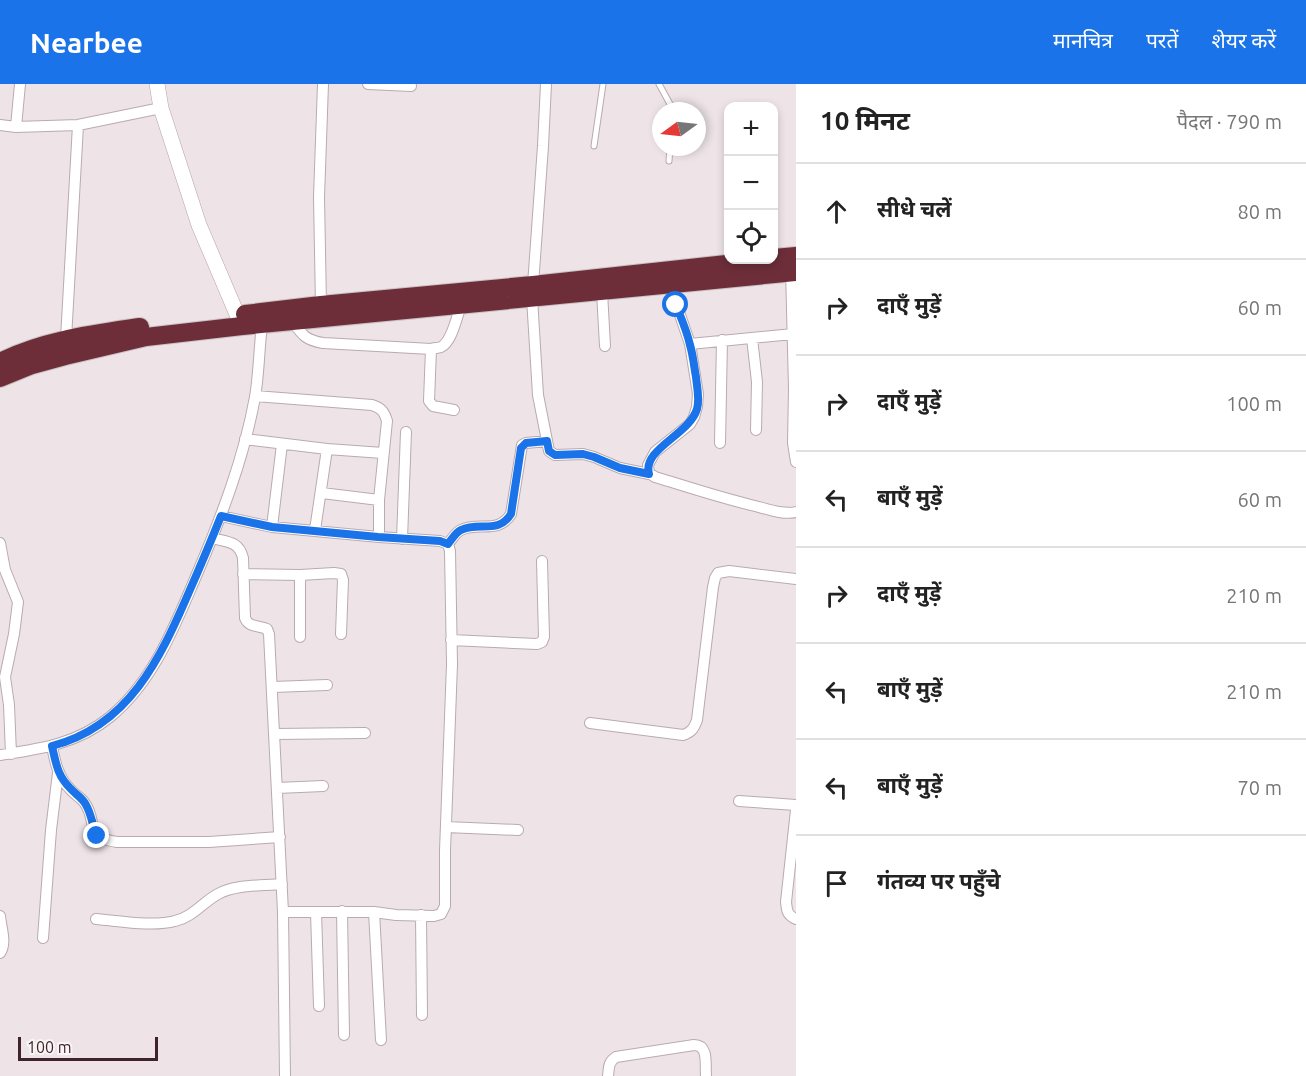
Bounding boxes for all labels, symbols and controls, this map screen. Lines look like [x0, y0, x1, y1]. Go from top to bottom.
text: Nearbee [30, 27, 143, 58]
text: मानचित्र [1053, 28, 1113, 52]
text: परतें [1146, 28, 1178, 52]
text: शेयर करें [1211, 28, 1276, 52]
north arrow [652, 102, 706, 156]
map controls [724, 102, 778, 264]
button: + [724, 102, 778, 156]
text: 10 मिनट [820, 106, 910, 135]
text: पैदल · 790 m [1177, 110, 1282, 133]
button: − [724, 156, 778, 210]
icon: ahead [820, 195, 853, 228]
text: सीधे चलें [877, 196, 952, 221]
text: 80 m [1238, 200, 1282, 223]
button: locate [724, 210, 778, 264]
route start [662, 291, 688, 317]
icon: right [820, 291, 853, 324]
text: दाएँ मुड़ें [877, 292, 941, 317]
text: 60 m [1238, 296, 1282, 319]
icon: right [820, 387, 853, 420]
text: दाएँ मुड़ें [877, 388, 941, 413]
text: 100 m [1226, 392, 1282, 415]
icon: left [820, 483, 853, 516]
text: बाएँ मुड़ें [877, 484, 943, 509]
text: 60 m [1238, 488, 1282, 511]
icon: right [820, 579, 853, 612]
text: दाएँ मुड़ें [877, 580, 941, 605]
text: 210 m [1226, 584, 1282, 607]
icon: left [820, 675, 853, 708]
text: बाएँ मुड़ें [877, 676, 943, 701]
text: 210 m [1226, 680, 1282, 703]
icon: left [820, 771, 853, 804]
text: बाएँ मुड़ें [877, 772, 943, 797]
text: 70 m [1238, 776, 1282, 799]
route end [83, 822, 109, 848]
icon: arrive [820, 867, 853, 900]
text: गंतव्य पर पहुँचे [877, 868, 1001, 893]
scale bar [18, 1034, 158, 1062]
text: 100 m [27, 1038, 72, 1056]

